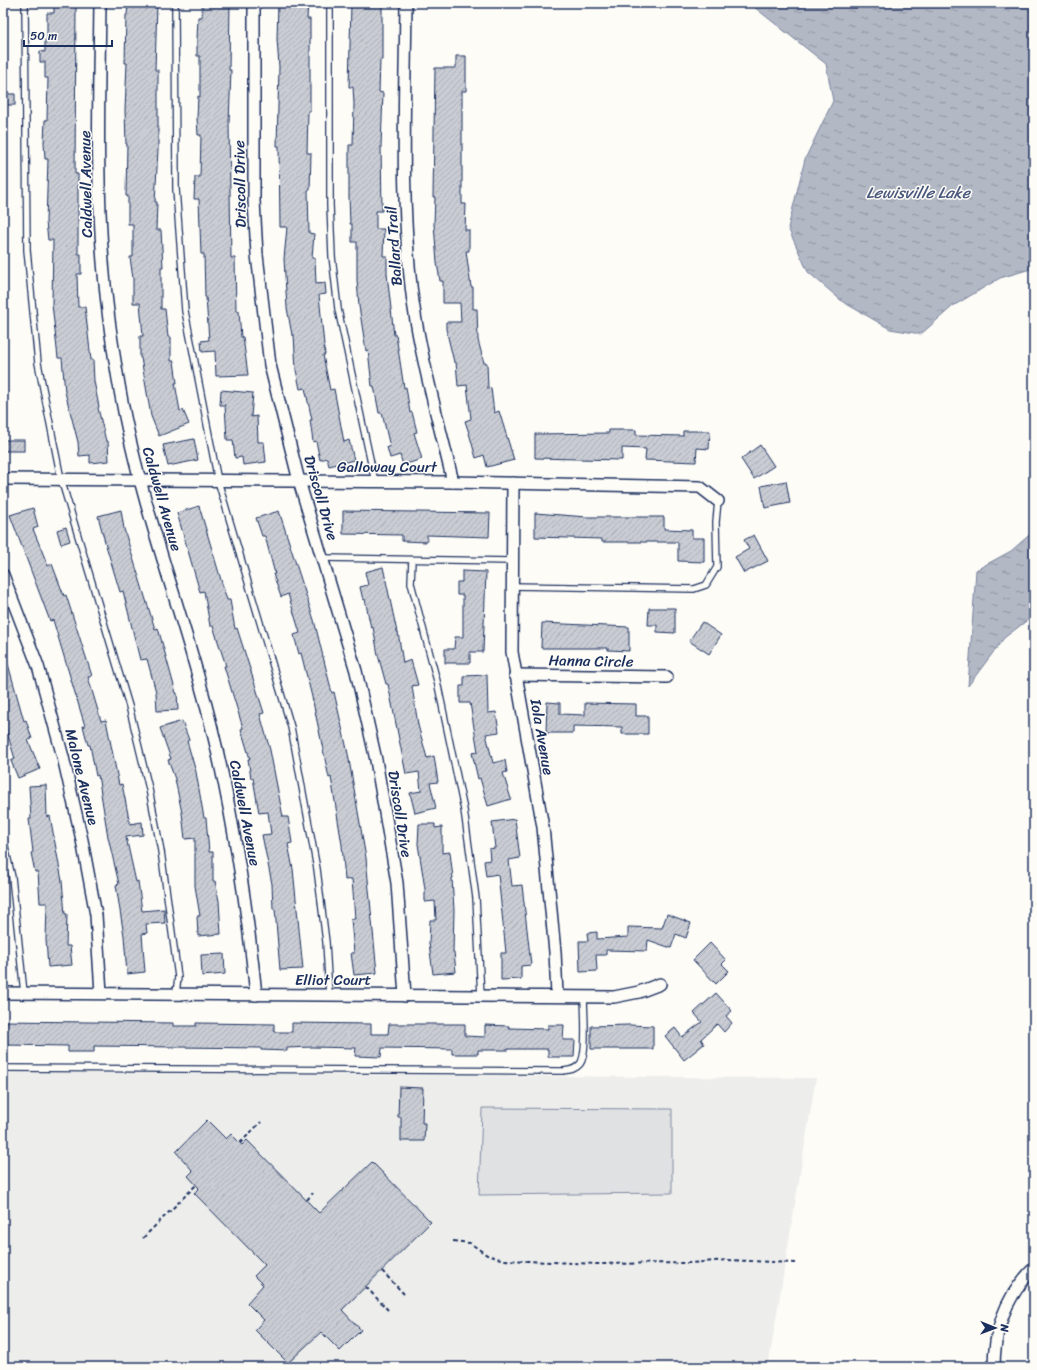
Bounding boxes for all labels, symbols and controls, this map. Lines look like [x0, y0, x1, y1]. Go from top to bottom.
scale bar [24, 22, 112, 48]
text: 50 m [30, 25, 57, 47]
street label: Caldwell Avenue [72, 130, 100, 238]
street label: Driscoll Drive [226, 140, 254, 228]
water label: Lewisville Lake [866, 178, 972, 207]
street label: Ballard Trail [378, 204, 410, 287]
street label: Caldwell Avenue [135, 444, 189, 555]
street label: Driscoll Drive [296, 452, 346, 544]
street label: Galloway Court [337, 454, 438, 480]
street label: Hanna Circle [548, 647, 634, 675]
street label: Iola Avenue [522, 696, 562, 778]
street label: Malone Avenue [57, 726, 107, 828]
street label: Caldwell Avenue [222, 758, 268, 869]
street label: Driscoll Drive [380, 769, 420, 860]
street label: Elliot Court [295, 967, 371, 993]
north arrow [975, 1308, 1015, 1348]
text: N [995, 1323, 1014, 1333]

